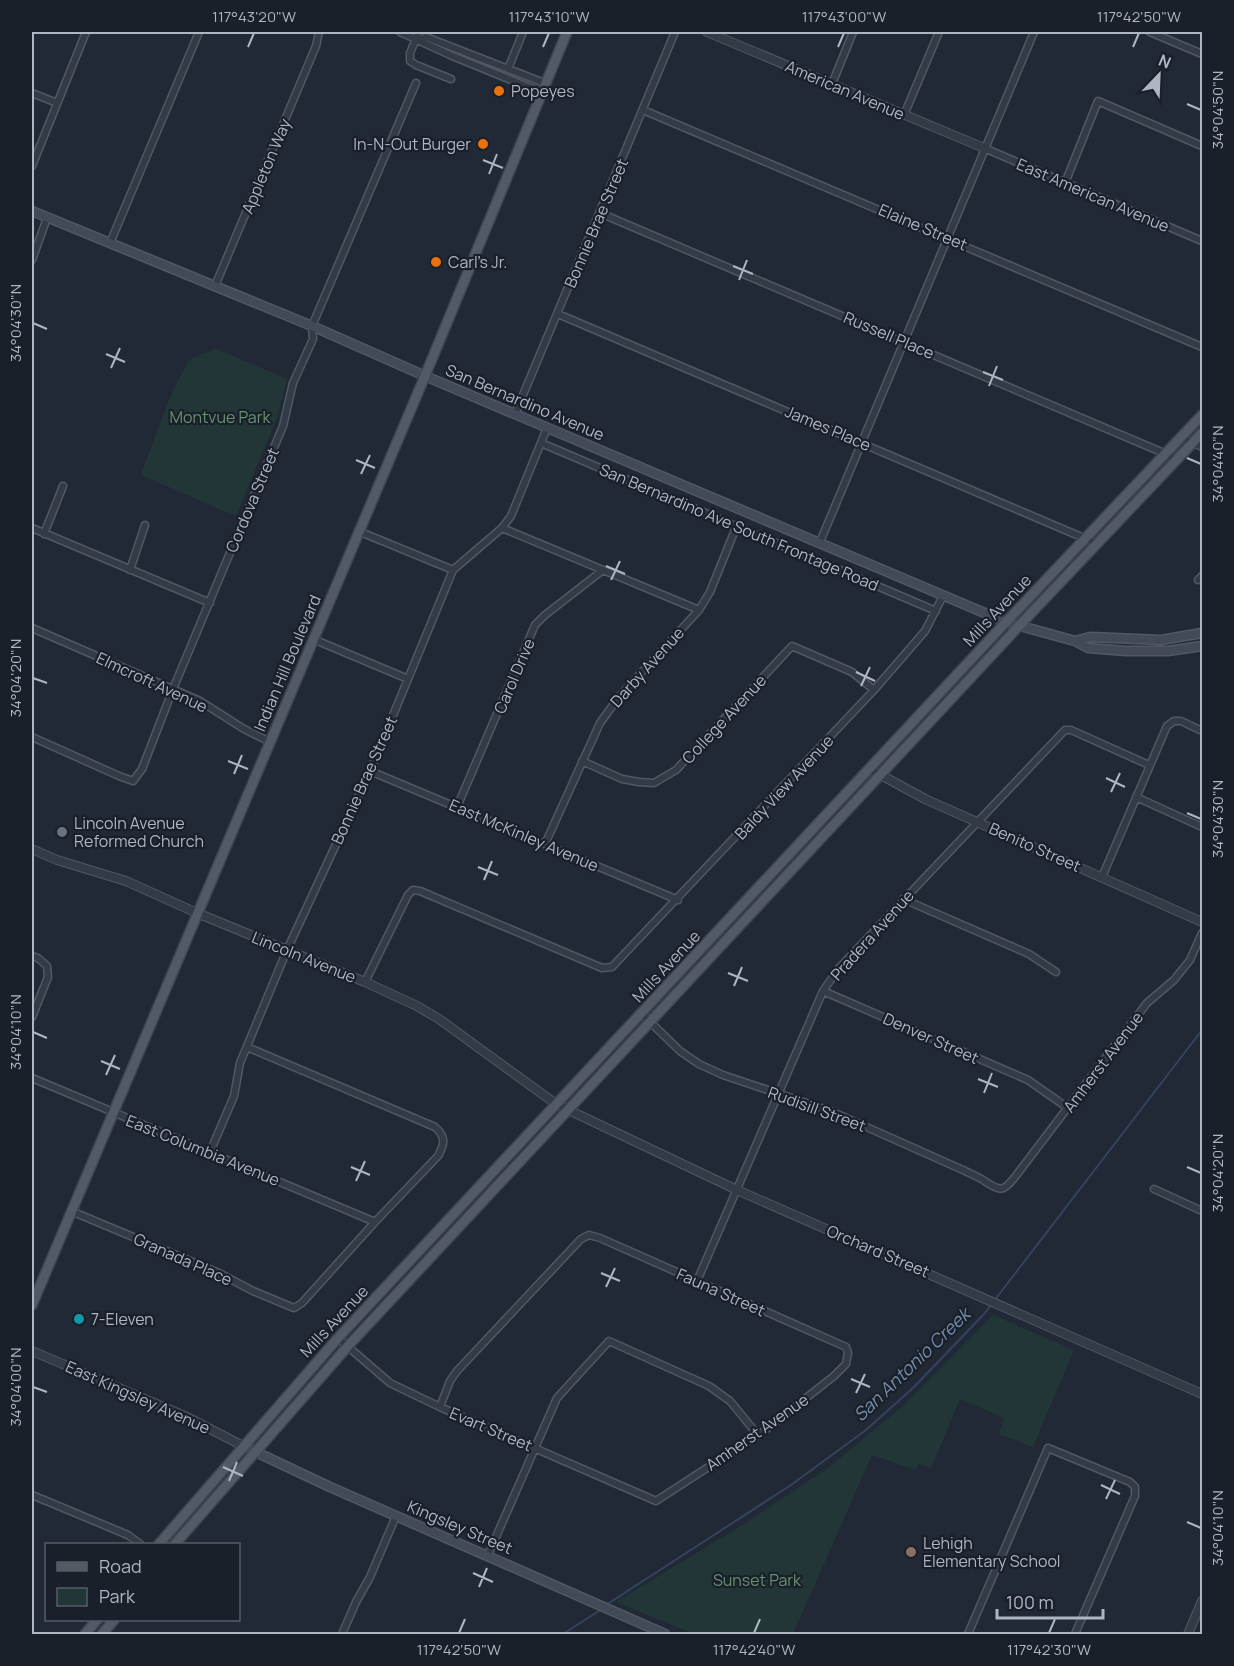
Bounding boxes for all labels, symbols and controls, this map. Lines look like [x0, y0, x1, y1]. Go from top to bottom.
text: 117°43'20"W [212, 6, 296, 27]
text: 117°43'10"W [508, 6, 590, 27]
text: 117°43'00"W [802, 6, 886, 27]
text: 117°42'50"W [1097, 6, 1181, 27]
north arrow [1129, 45, 1189, 105]
text: N [1155, 49, 1174, 74]
street label: American Avenue [782, 55, 908, 125]
text: 34°04'50"N [1207, 71, 1228, 149]
place label: Popeyes [511, 80, 575, 102]
marker: Popeyes [492, 84, 506, 98]
street label: Appleton Way [236, 114, 296, 217]
place label: In-N-Out Burger [353, 133, 471, 155]
marker: In-N-Out Burger [476, 137, 490, 151]
street label: East American Avenue [1013, 153, 1173, 237]
street label: Bonnie Brae Street [559, 155, 633, 291]
street label: Elaine Street [875, 198, 971, 256]
place label: Carl's Jr. [448, 251, 507, 273]
marker: Carl's Jr. [429, 255, 443, 269]
text: 34°04'30"N [5, 284, 26, 362]
street label: Russell Place [840, 306, 938, 364]
street label: San Bernardino Avenue [442, 359, 608, 445]
street label: James Place [782, 400, 874, 456]
park label: Montvue Park [170, 406, 272, 428]
text: 34°04'40"N [1207, 426, 1228, 502]
street label: Cordova Street [220, 444, 284, 556]
street label: San Bernardino Ave South Frontage Road [596, 458, 882, 596]
street label: Mills Avenue [958, 569, 1036, 651]
street label: Indian Hill Boulevard [248, 591, 326, 735]
street label: Darby Avenue [605, 622, 689, 712]
street label: Carol Drive [488, 635, 540, 717]
text: 34°04'20"N [5, 639, 26, 717]
street label: Elmcroft Avenue [93, 647, 211, 717]
street label: College Avenue [677, 670, 771, 768]
street label: Bonnie Brae Street [326, 712, 402, 848]
street label: Baldy View Avenue [730, 730, 838, 844]
text: 34°04'30"N [1207, 780, 1228, 858]
street label: East McKinley Avenue [446, 794, 602, 876]
place label: Lincoln Avenue Reformed Church [74, 812, 204, 852]
street label: Benito Street [986, 817, 1084, 877]
marker: Lincoln Avenue Reformed Church [55, 825, 69, 839]
street label: Pradera Avenue [825, 885, 919, 985]
street label: Mills Avenue [627, 925, 705, 1007]
street label: Lincoln Avenue [249, 926, 359, 988]
text: 34°04'10"N [5, 994, 26, 1070]
street label: Denver Street [880, 1007, 982, 1069]
street label: Amherst Avenue [1058, 1007, 1148, 1117]
street label: Rudisill Street [765, 1081, 869, 1137]
street label: East Columbia Avenue [123, 1109, 283, 1191]
text: 34°04'20"N [1207, 1134, 1228, 1212]
street label: Orchard Street [823, 1219, 933, 1283]
street label: Granada Place [130, 1227, 236, 1291]
street label: Fauna Street [673, 1263, 769, 1321]
street label: Mills Avenue [295, 1280, 373, 1362]
water label: San Antonio Creek [848, 1300, 977, 1426]
place label: 7-Eleven [91, 1308, 154, 1330]
marker: 7-Eleven [72, 1312, 86, 1326]
text: 34°04'00"N [5, 1347, 26, 1427]
street label: East Kingsley Avenue [62, 1355, 214, 1439]
street label: Amherst Avenue [701, 1388, 813, 1476]
street label: Evart Street [446, 1402, 536, 1456]
text: 34°04'10"N [1207, 1490, 1228, 1566]
street label: Kingsley Street [404, 1495, 516, 1559]
place label: Lehigh Elementary School [923, 1532, 1061, 1572]
legend [45, 1543, 240, 1621]
marker: Lehigh Elementary School [904, 1545, 918, 1559]
text: Road [99, 1554, 142, 1578]
park label: Sunset Park [713, 1569, 802, 1591]
scale bar [997, 1582, 1104, 1620]
text: Park [99, 1584, 136, 1608]
text: 100 m [1006, 1590, 1054, 1614]
text: 117°42'50"W [417, 1639, 501, 1660]
text: 117°42'40"W [713, 1639, 795, 1660]
text: 117°42'30"W [1007, 1639, 1091, 1660]

